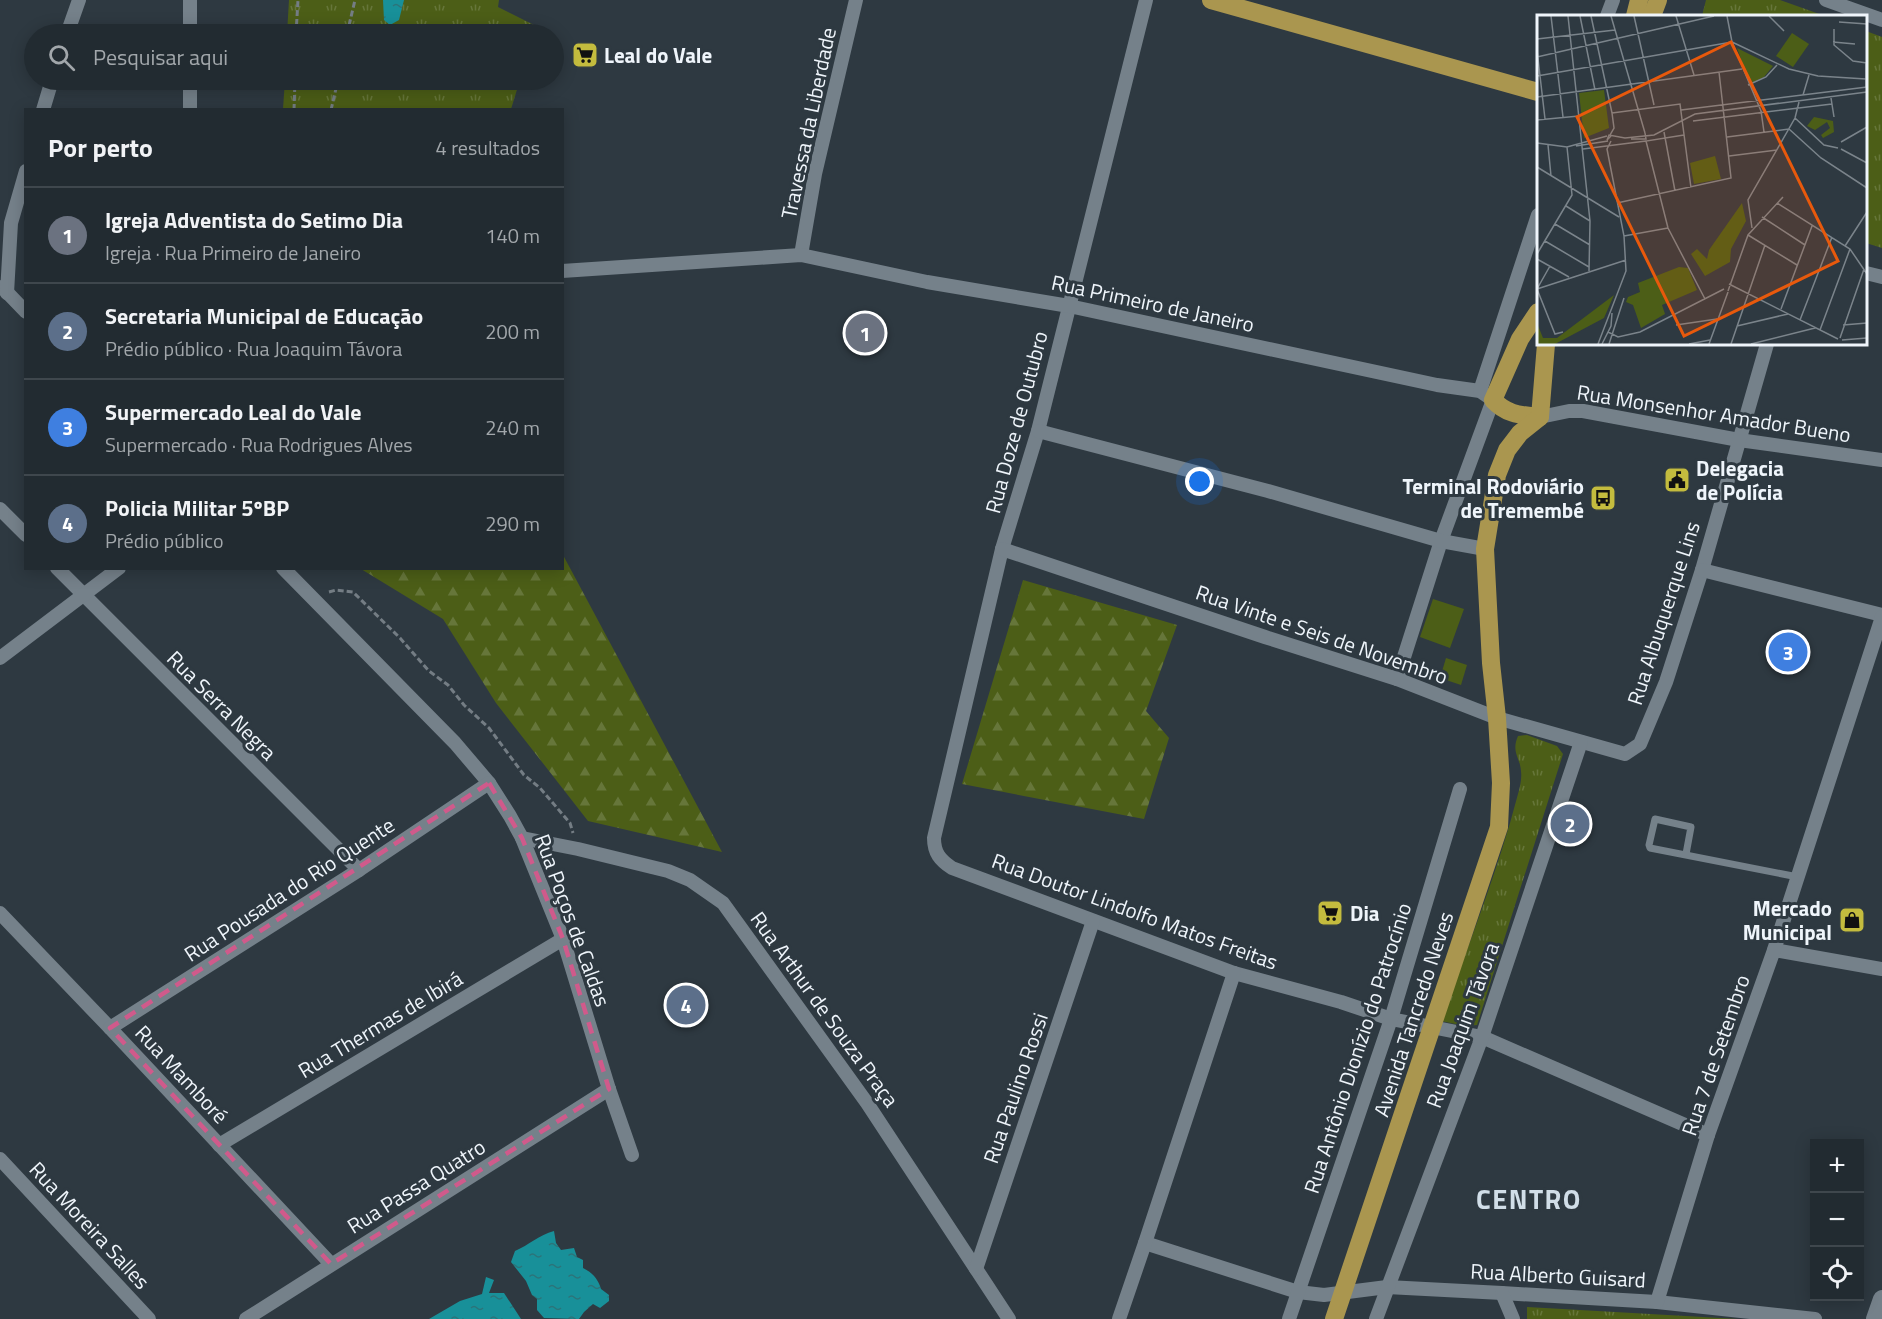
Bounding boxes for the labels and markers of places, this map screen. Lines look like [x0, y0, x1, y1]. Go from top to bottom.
place label: Leal do Vale [604, 39, 712, 71]
supermarket icon: Leal do Vale [570, 40, 600, 70]
pin: 1 [846, 310, 884, 356]
place label: Delegacia de Polícia [1696, 452, 1784, 508]
public building icon: Delegacia de Polícia [1662, 465, 1692, 495]
place label: Terminal Rodoviário de Tremembé [1403, 470, 1584, 526]
bus stop icon: Terminal Rodoviário de Tremembé [1588, 483, 1618, 513]
pin: 3 [1768, 630, 1808, 674]
pin: 2 [1550, 802, 1590, 846]
place label: Mercado Municipal [1743, 892, 1832, 948]
place label: Dia [1350, 897, 1380, 929]
supermarket icon: Dia [1315, 898, 1345, 928]
shop icon: Mercado Municipal [1837, 905, 1867, 935]
pin: 4 [666, 982, 706, 1028]

